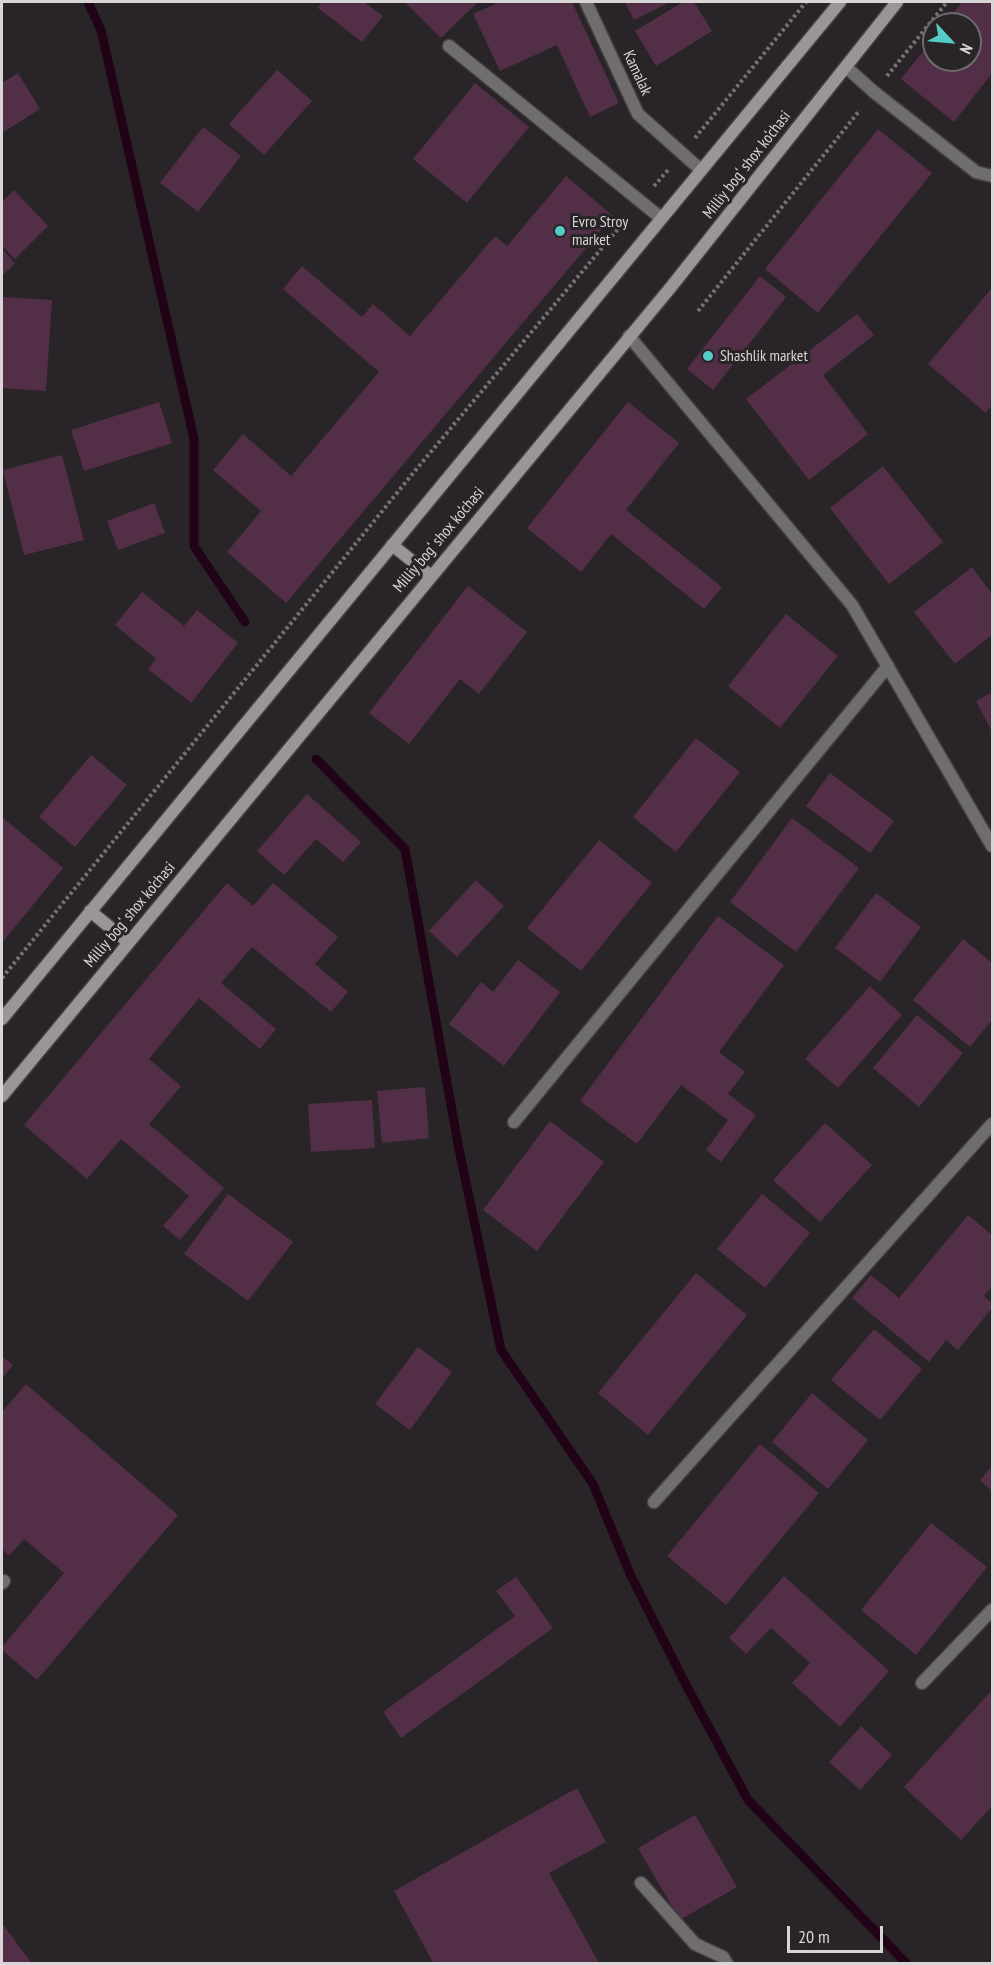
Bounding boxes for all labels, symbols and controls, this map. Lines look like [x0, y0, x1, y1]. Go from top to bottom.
north arrow [922, 12, 982, 72]
text: N [956, 41, 977, 57]
street label: Kamalak [618, 48, 656, 98]
street label: Milliy bog‘ shox ko‘chasi [699, 107, 795, 223]
place label: Evro Stroy market [572, 212, 628, 250]
marker: Evro Stroy market [553, 224, 567, 238]
place label: Shashlik market [720, 346, 808, 366]
marker: Shashlik market [701, 349, 715, 363]
street label: Milliy bog‘ shox ko‘chasi [389, 484, 489, 596]
street label: Milliy bog‘ shox ko‘chasi [80, 859, 180, 971]
scale bar [790, 1914, 886, 1952]
text: 20 m [798, 1925, 830, 1948]

